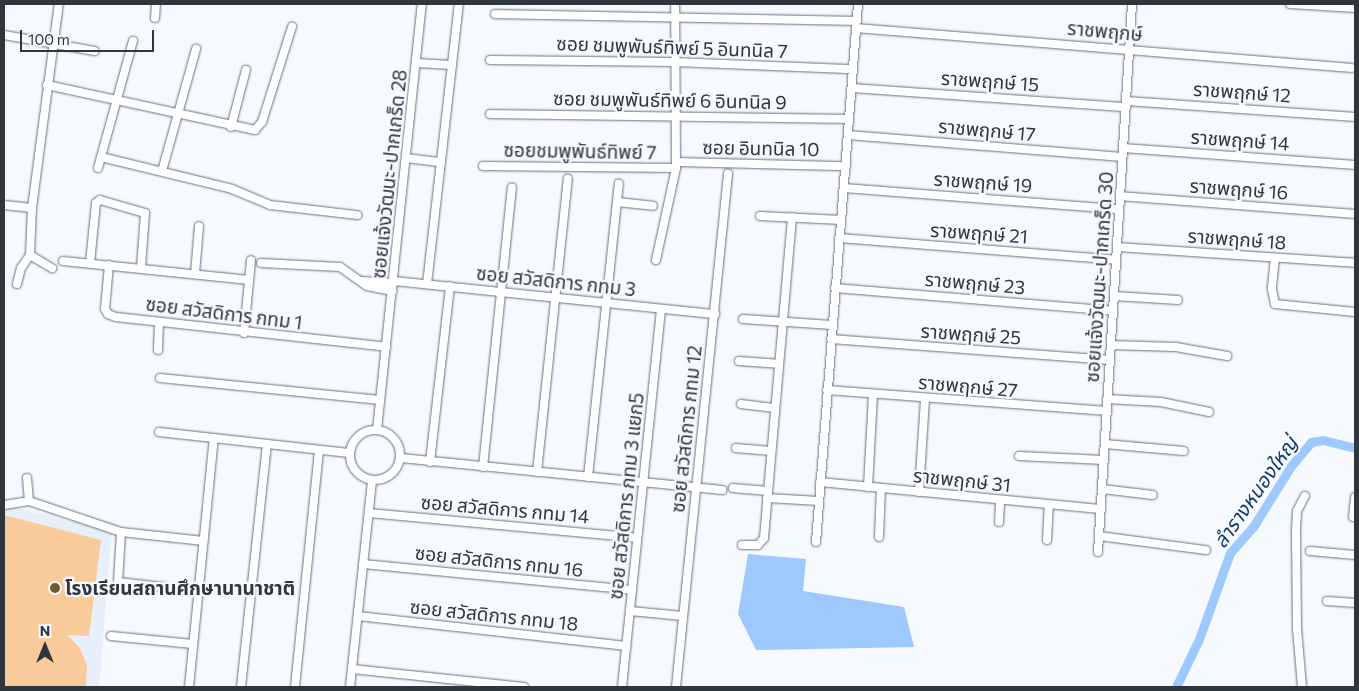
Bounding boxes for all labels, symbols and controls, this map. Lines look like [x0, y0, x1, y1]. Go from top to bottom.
street label: ราชพฤกษ์ [1066, 16, 1144, 46]
scale bar [22, 20, 156, 52]
text: 100 m [28, 30, 70, 48]
street label: ซอย ชมพูพันธ์ทิพย์ 5 อินทนิล 7 [556, 32, 788, 62]
street label: ราชพฤกษ์ 15 [940, 66, 1040, 96]
street label: ซอยแจ้งวัฒนะ-ปากเกร็ด 28 [367, 68, 411, 280]
street label: ราชพฤกษ์ 12 [1192, 77, 1292, 107]
street label: ซอย ชมพูพันธ์ทิพย์ 6 อินทนิล 9 [553, 87, 787, 113]
street label: ราชพฤกษ์ 17 [937, 114, 1037, 146]
street label: ราชพฤกษ์ 14 [1190, 125, 1290, 155]
street label: ซอย อินทนิล 10 [702, 136, 820, 160]
street label: ซอยชมพูพันธ์ทิพย์ 7 [503, 138, 657, 164]
street label: ราชพฤกษ์ 19 [933, 167, 1033, 197]
street label: ซอยแจ้งวัฒนะ-ปากเกร็ด 30 [1080, 171, 1118, 383]
street label: ราชพฤกษ์ 16 [1189, 174, 1289, 204]
street label: ราชพฤกษ์ 21 [929, 218, 1029, 248]
street label: ราชพฤกษ์ 18 [1187, 224, 1287, 254]
street label: ซอย สวัสดิการ กทม 3 [475, 261, 637, 301]
street label: ราชพฤกษ์ 23 [924, 267, 1026, 299]
street label: ซอย สวัสดิการ กทม 1 [144, 292, 304, 334]
street label: ราชพฤกษ์ 25 [920, 319, 1022, 349]
street label: ซอย สวัสดิการ กทม 12 [666, 344, 706, 514]
street label: ราชพฤกษ์ 27 [917, 370, 1019, 402]
street label: ซอย สวัสดิการ กทม 3 แยก5 [604, 391, 648, 601]
water label: ลำรางหนองใหญ่ [1208, 432, 1302, 552]
street label: ราชพฤกษ์ 31 [912, 464, 1012, 496]
street label: ซอย สวัสดิการ กทม 14 [420, 490, 590, 528]
street label: ซอย สวัสดิการ กทม 16 [414, 541, 584, 581]
place label: โรงเรียนสถานศึกษานานาชาติ [65, 577, 295, 599]
marker: โรงเรียนสถานศึกษานานาชาติ [49, 582, 61, 594]
street label: ซอย สวัสดิการ กทม 18 [409, 595, 579, 635]
north arrow [20, 621, 70, 671]
text: N [40, 622, 50, 639]

